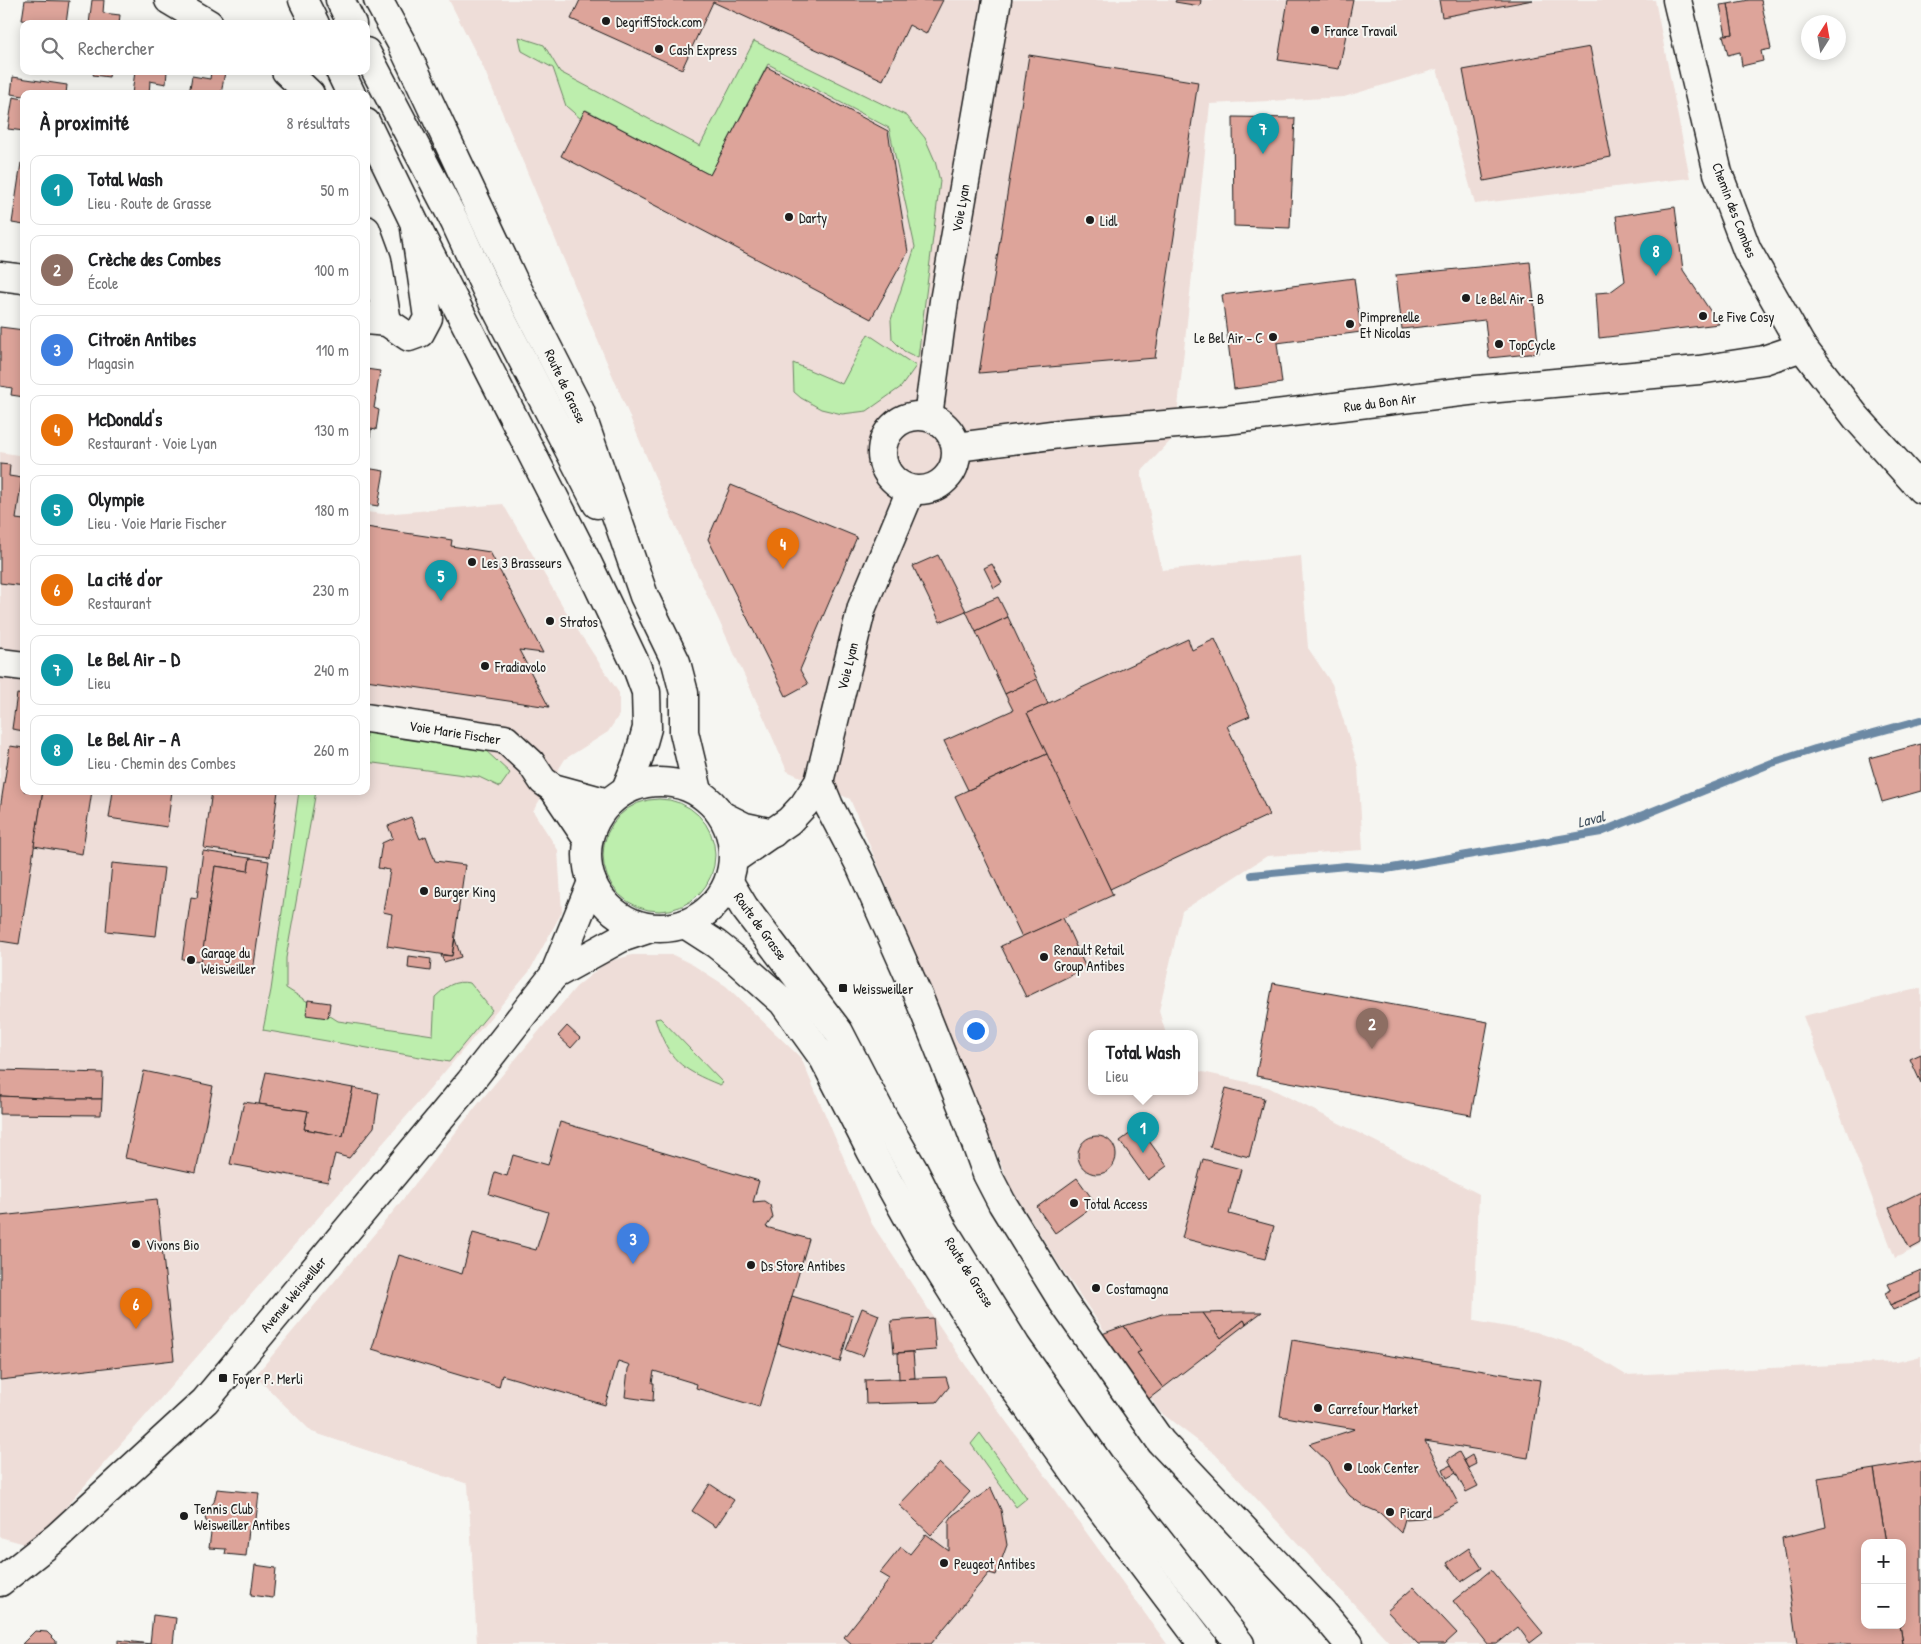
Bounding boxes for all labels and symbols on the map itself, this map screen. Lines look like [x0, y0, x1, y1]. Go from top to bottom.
place label: DegriffStock.com [616, 12, 702, 32]
marker: DegriffStock.com [600, 15, 612, 27]
north arrow [1801, 15, 1846, 60]
place label: France Travail [1324, 21, 1397, 40]
marker: France Travail [1309, 24, 1321, 36]
place label: Cash Express [669, 40, 737, 60]
marker: Cash Express [653, 43, 665, 55]
pin: 7 [1247, 113, 1279, 154]
street label: Chemin des Combes [1708, 160, 1762, 260]
street label: Voie Lyan [946, 183, 975, 234]
place label: Darty [799, 208, 827, 228]
marker: Darty [783, 211, 795, 223]
place label: Lidl [1100, 211, 1118, 230]
marker: Lidl [1084, 214, 1096, 226]
pin: 8 [1640, 235, 1672, 276]
place label: Le Bel Air - B [1476, 289, 1544, 308]
marker: Le Bel Air - B [1460, 292, 1472, 304]
place label: Pimprenelle Et Nicolas [1360, 307, 1420, 342]
place label: Le Five Cosy [1713, 307, 1774, 327]
marker: Le Five Cosy [1697, 310, 1709, 322]
marker: Pimprenelle Et Nicolas [1344, 318, 1356, 330]
place label: Le Bel Air - C [1194, 328, 1263, 347]
marker: Le Bel Air - C [1267, 331, 1279, 343]
place label: TopCycle [1509, 335, 1556, 355]
marker: TopCycle [1493, 338, 1505, 350]
street label: Route de Grasse [541, 346, 592, 426]
street label: Rue du Bon Air [1343, 388, 1418, 416]
pin: 4 [767, 528, 799, 569]
place label: Les 3 Brasseurs [482, 553, 562, 572]
marker: Les 3 Brasseurs [466, 556, 478, 568]
pin: 5 [425, 560, 457, 601]
place label: Stratos [560, 612, 598, 631]
marker: Stratos [544, 615, 556, 627]
street label: Voie Lyan [832, 640, 863, 692]
place label: Fradiavolo [494, 657, 546, 676]
marker: Fradiavolo [479, 660, 491, 672]
street label: Voie Marie Fischer [408, 715, 503, 749]
water label: Laval [1575, 805, 1608, 832]
place label: Burger King [434, 882, 496, 902]
marker: Burger King [418, 885, 430, 897]
street label: Route de Grasse [730, 888, 792, 964]
place label: Renault Retail Group Antibes [1054, 940, 1124, 976]
place label: Garage du Weisweiller [201, 943, 257, 978]
marker: Renault Retail Group Antibes [1038, 951, 1050, 963]
marker: Garage du Weisweiller [185, 954, 197, 966]
place label: Weissweiller [853, 979, 914, 998]
marker: Weissweiller [837, 982, 849, 994]
pin: 2 [1356, 1008, 1388, 1049]
your location [963, 1018, 989, 1044]
pin: 1 [1127, 1112, 1159, 1153]
place label: Total Access [1084, 1194, 1148, 1213]
marker: Total Access [1068, 1197, 1080, 1209]
pin: 3 [617, 1223, 649, 1264]
street label: Route de Grasse [941, 1233, 999, 1311]
place label: Vivons Bio [146, 1235, 199, 1254]
marker: Vivons Bio [130, 1238, 142, 1250]
street label: Avenue Weisweiller [256, 1252, 331, 1336]
place label: Ds Store Antibes [761, 1256, 845, 1275]
marker: Ds Store Antibes [745, 1259, 757, 1271]
place label: Costamagna [1106, 1279, 1169, 1299]
marker: Costamagna [1090, 1282, 1102, 1294]
pin: 6 [120, 1288, 152, 1329]
place label: Foyer P. Merli [232, 1369, 303, 1389]
marker: Foyer P. Merli [217, 1372, 229, 1384]
place label: Carrefour Market [1328, 1399, 1418, 1418]
marker: Carrefour Market [1312, 1402, 1324, 1414]
place label: Look Center [1358, 1458, 1419, 1477]
marker: Look Center [1342, 1461, 1354, 1473]
place label: Tennis Club Weisweiller Antibes [194, 1499, 290, 1534]
place label: Picard [1400, 1503, 1432, 1522]
marker: Picard [1384, 1506, 1396, 1518]
marker: Tennis Club Weisweiller Antibes [178, 1510, 190, 1522]
place label: Peugeot Antibes [954, 1554, 1035, 1574]
marker: Peugeot Antibes [938, 1557, 950, 1569]

